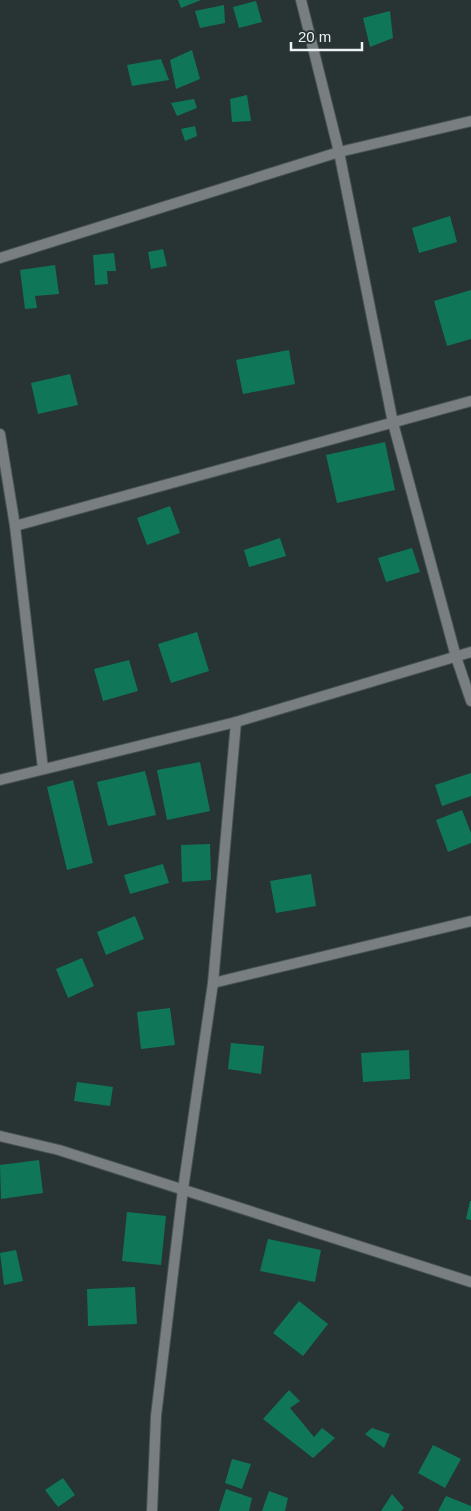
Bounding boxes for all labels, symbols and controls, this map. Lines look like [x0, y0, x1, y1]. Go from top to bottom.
scale bar [291, 20, 362, 52]
text: 20 m [298, 28, 331, 45]

